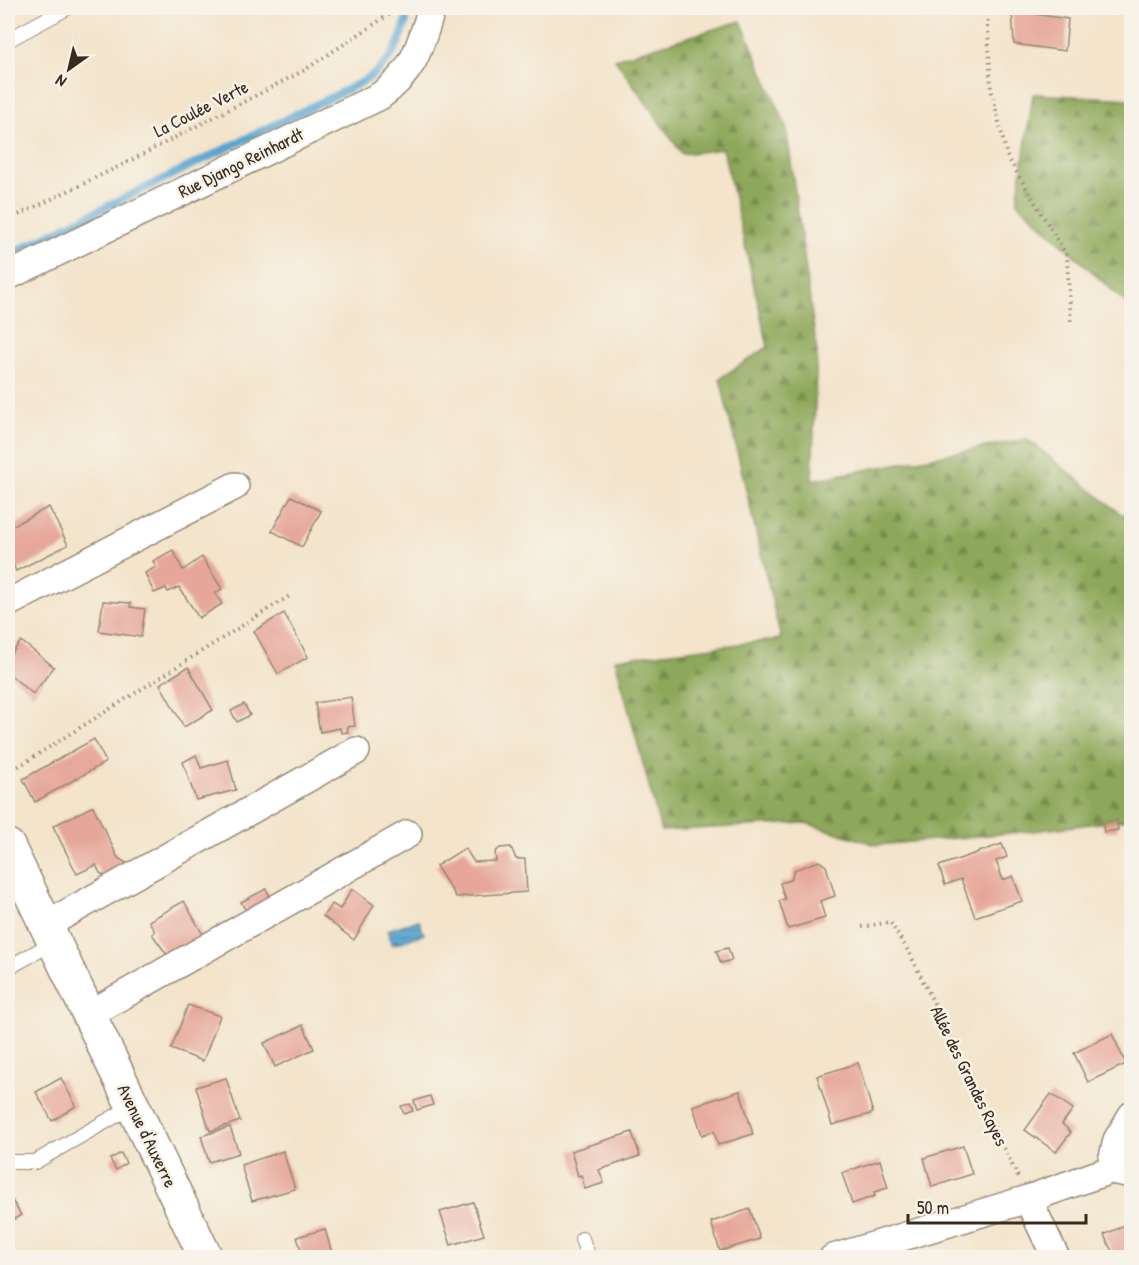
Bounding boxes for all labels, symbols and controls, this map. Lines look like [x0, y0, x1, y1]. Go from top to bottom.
north arrow [39, 39, 99, 99]
text: N [51, 70, 70, 93]
street label: La Coulée Verte [149, 74, 252, 143]
street label: Rue Django Reinhardt [174, 121, 308, 204]
street label: Allée des Grandes Rayes [925, 1001, 1014, 1150]
street label: Avenue d'Auxerre [112, 1080, 183, 1192]
scale bar [908, 1187, 1086, 1225]
text: 50 m [917, 1195, 949, 1220]

